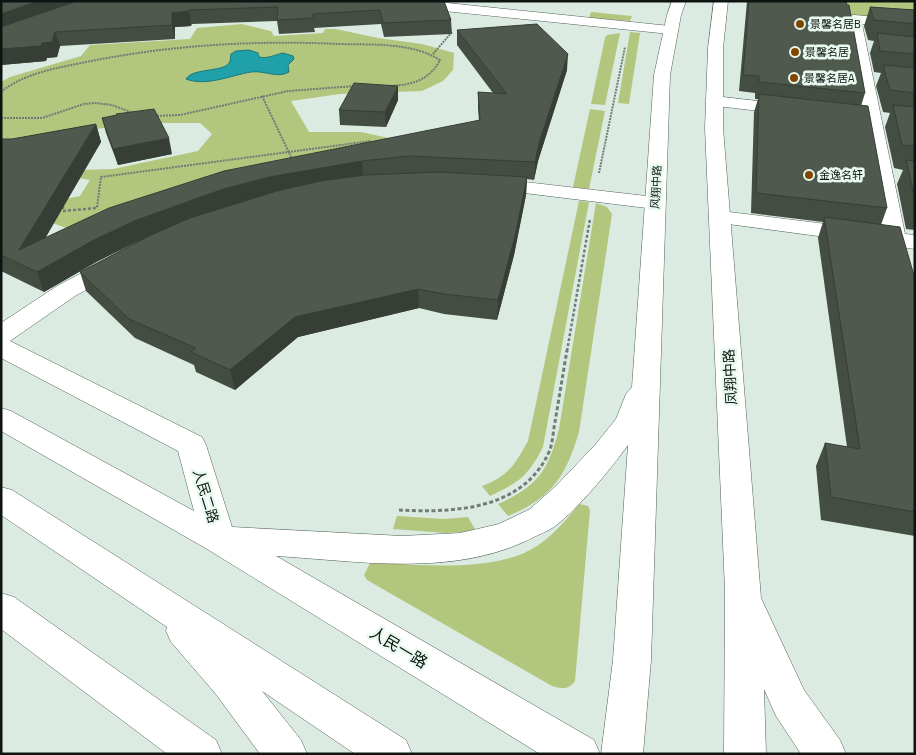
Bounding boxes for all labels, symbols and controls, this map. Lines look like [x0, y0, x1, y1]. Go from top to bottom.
place label: 景馨名居B [810, 16, 861, 32]
marker: 景馨名居B [794, 18, 806, 30]
place label: 景馨名居 [805, 44, 849, 60]
marker: 景馨名居 [789, 46, 801, 58]
place label: 景馨名居A [804, 70, 855, 86]
marker: 景馨名居A [788, 72, 800, 84]
street label: 风翔中路 [647, 165, 665, 209]
place label: 金逸名轩 [819, 167, 863, 183]
marker: 金逸名轩 [803, 169, 815, 181]
street label: 凤翔中路 [718, 349, 741, 406]
street label: 人民二路 [188, 466, 225, 526]
street label: 人民一路 [365, 620, 433, 674]

